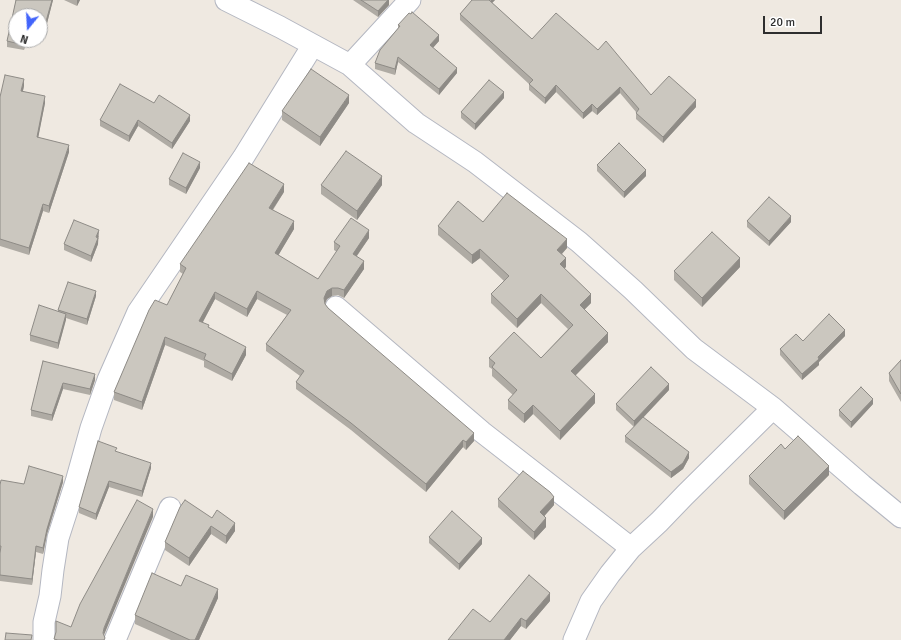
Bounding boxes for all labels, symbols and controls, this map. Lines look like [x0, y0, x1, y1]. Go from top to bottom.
north arrow [8, 8, 48, 48]
scale bar [765, 8, 824, 34]
text: 20 m [770, 15, 795, 30]
text: N [19, 32, 30, 46]

